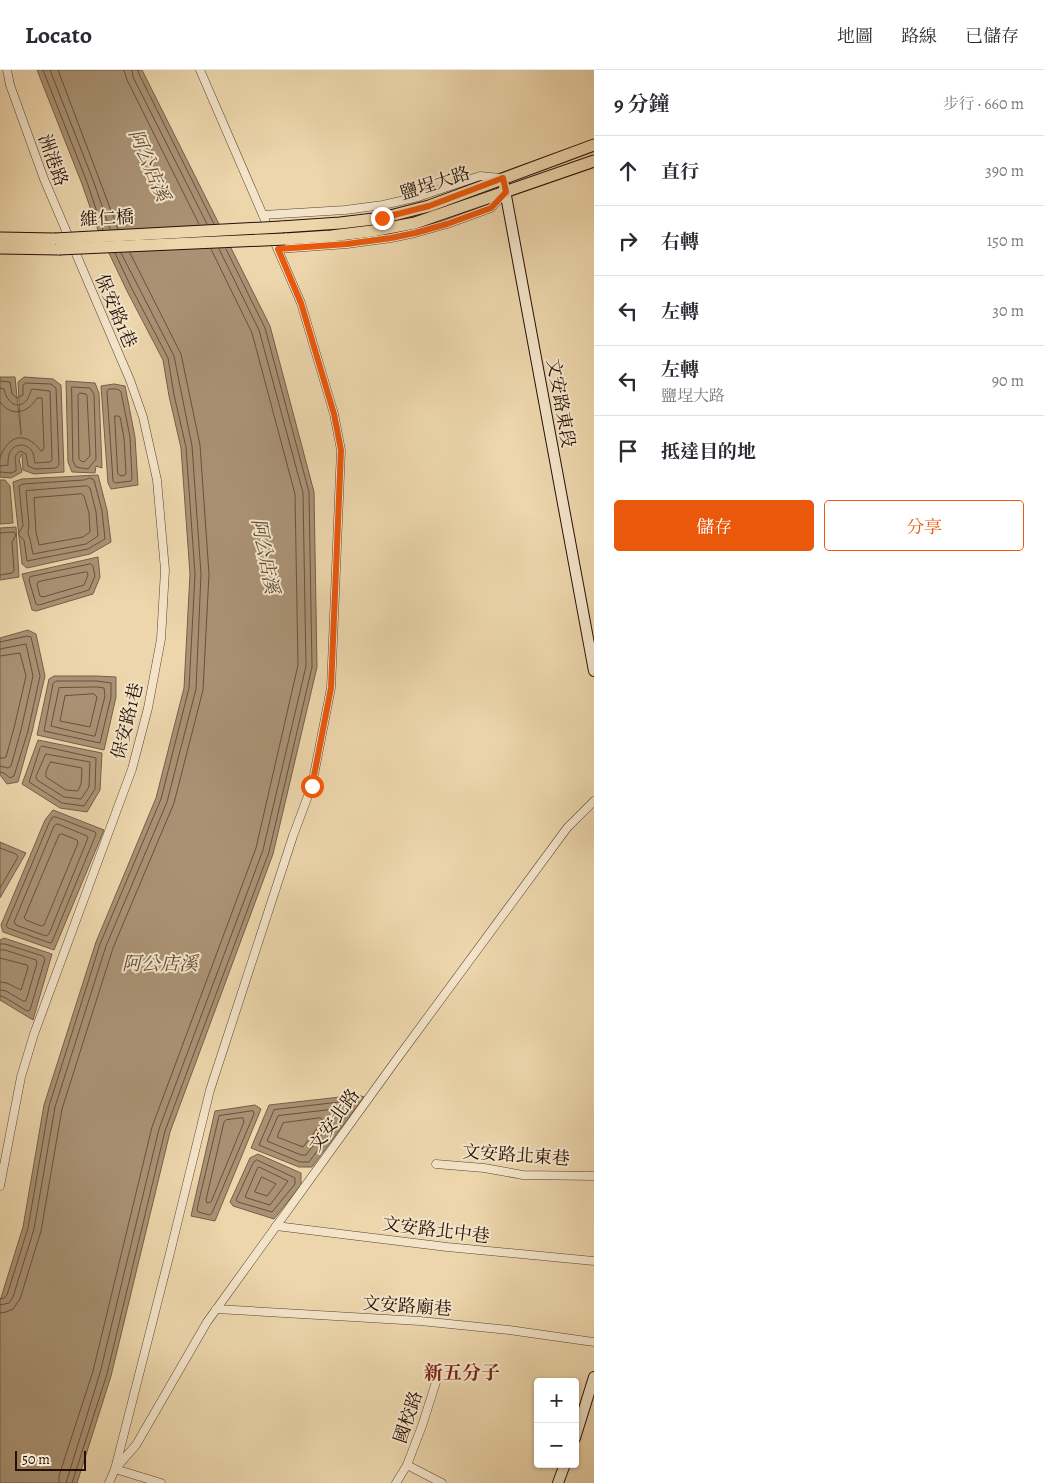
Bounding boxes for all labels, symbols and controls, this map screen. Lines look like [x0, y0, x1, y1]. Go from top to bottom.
text: Locato [25, 19, 92, 51]
text: 地圖 [837, 24, 873, 48]
text: 路線 [901, 24, 937, 48]
text: 已儲存 [965, 24, 1019, 48]
text: 9 分鐘 [614, 90, 669, 118]
text: 步行 · 660 m [943, 93, 1024, 115]
water label: 阿公店溪 [122, 125, 177, 207]
street label: 洲港路 [32, 131, 74, 189]
icon: ahead [614, 157, 642, 185]
text: 直行 [661, 159, 699, 185]
street label: 鹽埕大路 [397, 160, 473, 206]
text: 390 m [985, 160, 1024, 182]
street label: 維仁橋 [79, 205, 135, 231]
route end [371, 207, 394, 230]
icon: right [614, 227, 642, 255]
text: 右轉 [661, 229, 699, 255]
text: 150 m [987, 230, 1024, 252]
street label: 保安路1巷 [90, 270, 142, 352]
icon: left [614, 297, 642, 325]
text: 左轉 [661, 299, 699, 325]
text: 30 m [992, 300, 1024, 322]
street label: 文安路東段 [541, 357, 581, 449]
text: 左轉 [661, 357, 699, 383]
icon: left [614, 367, 642, 395]
text: 90 m [992, 370, 1024, 392]
text: 鹽埕大路 [661, 385, 725, 407]
icon: arrive [614, 437, 642, 465]
text: 抵達目的地 [661, 439, 756, 465]
button: 儲存 [614, 500, 814, 551]
button: 分享 [824, 500, 1024, 551]
water label: 阿公店溪 [245, 516, 285, 598]
street label: 保安路1巷 [106, 680, 148, 762]
route start [301, 775, 324, 798]
water label: 阿公店溪 [122, 951, 200, 977]
street label: 文安北路 [303, 1084, 365, 1156]
street label: 文安路北東巷 [461, 1139, 571, 1171]
street label: 文安路北中巷 [381, 1212, 491, 1248]
street label: 文安路廟巷 [361, 1291, 453, 1321]
district label: 新五分子 [424, 1360, 500, 1386]
map controls [534, 1378, 579, 1468]
button: + [534, 1378, 579, 1423]
street label: 國校路 [388, 1388, 428, 1446]
button: − [534, 1423, 579, 1468]
scale bar [15, 1448, 86, 1471]
text: 50 m [22, 1450, 50, 1469]

